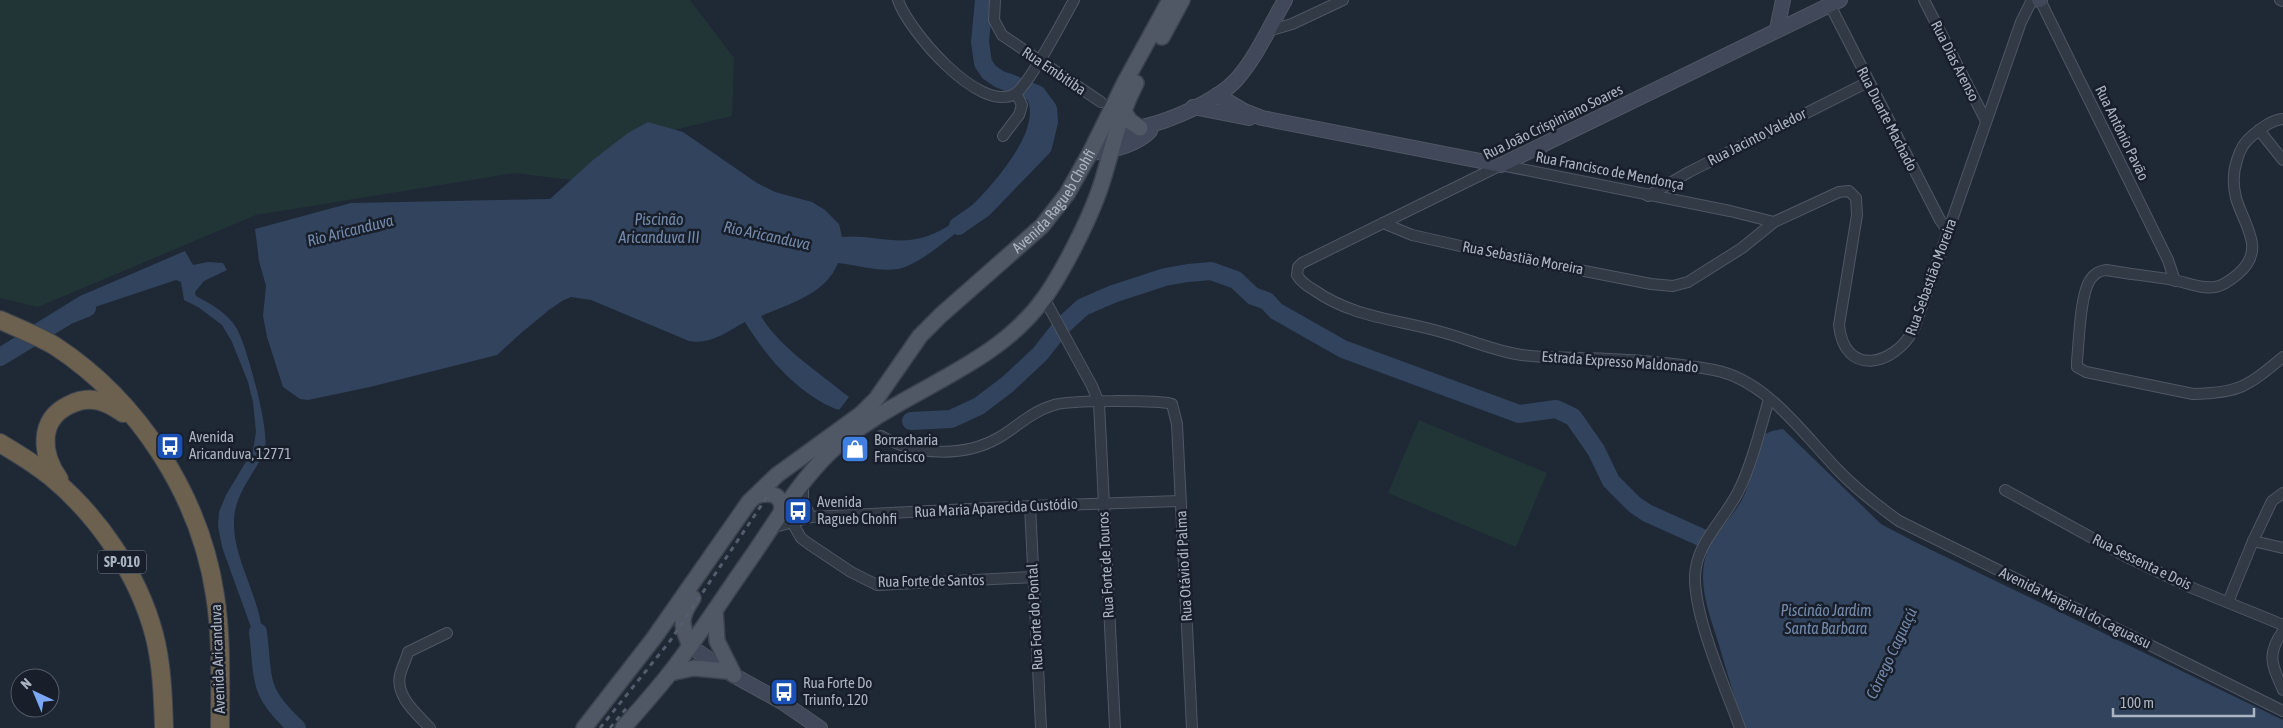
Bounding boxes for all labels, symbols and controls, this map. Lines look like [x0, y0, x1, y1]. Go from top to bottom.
street label: Rua Dias Arenso [1928, 18, 1983, 104]
street label: Rua Embitiba [1019, 43, 1089, 98]
street label: Rua Duarte Machado [1854, 64, 1921, 174]
street label: Rua João Crispiniano Soares [1480, 80, 1625, 163]
street label: Rua Antônio Pavão [2092, 83, 2153, 183]
street label: Rua Jacinto Valedor [1705, 104, 1809, 169]
street label: Avenida Ragueb Chohfi [1009, 146, 1098, 256]
street label: Rua Francisco de Mendonça [1534, 148, 1686, 193]
water label: Rio Aricanduva [305, 210, 395, 249]
water label: Piscinão Aricanduva III [618, 210, 699, 246]
street label: Rua Sebastião Moreira [1902, 216, 1960, 338]
water label: Rio Aricanduva [722, 217, 812, 253]
street label: Rua Sebastião Moreira [1461, 237, 1585, 278]
street label: Estrada Expresso Maldonado [1541, 348, 1699, 375]
place label: Avenida Aricanduva, 12771 [189, 428, 291, 462]
bus stop icon: Avenida Aricanduva, 12771 [155, 431, 185, 461]
place label: Borracharia Francisco [874, 431, 938, 465]
shop icon: Borracharia Francisco [840, 434, 870, 464]
place label: Avenida Ragueb Chohfi [817, 493, 897, 527]
street label: Rua Maria Aparecida Custódio [914, 495, 1078, 520]
bus stop icon: Avenida Ragueb Chohfi [783, 496, 813, 526]
street label: Rua Otávio di Palma [1172, 510, 1195, 622]
street label: Rua Forte de Touros [1094, 511, 1117, 619]
street label: Rua Sessenta e Dois [2090, 530, 2194, 593]
road number: SP-010 [98, 550, 146, 574]
street label: Rua Forte do Pontal [1023, 563, 1046, 671]
street label: Avenida Marginal do Caguassu [1997, 563, 2154, 652]
street label: Rua Forte de Santos [877, 571, 985, 590]
water label: Piscinão Jardim Santa Barbara [1781, 601, 1872, 637]
street label: Avenida Aricanduva [207, 604, 228, 714]
water label: Córrego Caguaçú [1862, 604, 1921, 702]
north arrow [10, 668, 60, 718]
place label: Rua Forte Do Triunfo, 120 [803, 674, 872, 708]
text: N [17, 675, 34, 692]
bus stop icon: Rua Forte Do Triunfo, 120 [769, 677, 799, 707]
scale bar [2113, 686, 2254, 718]
text: 100 m [2120, 694, 2154, 711]

